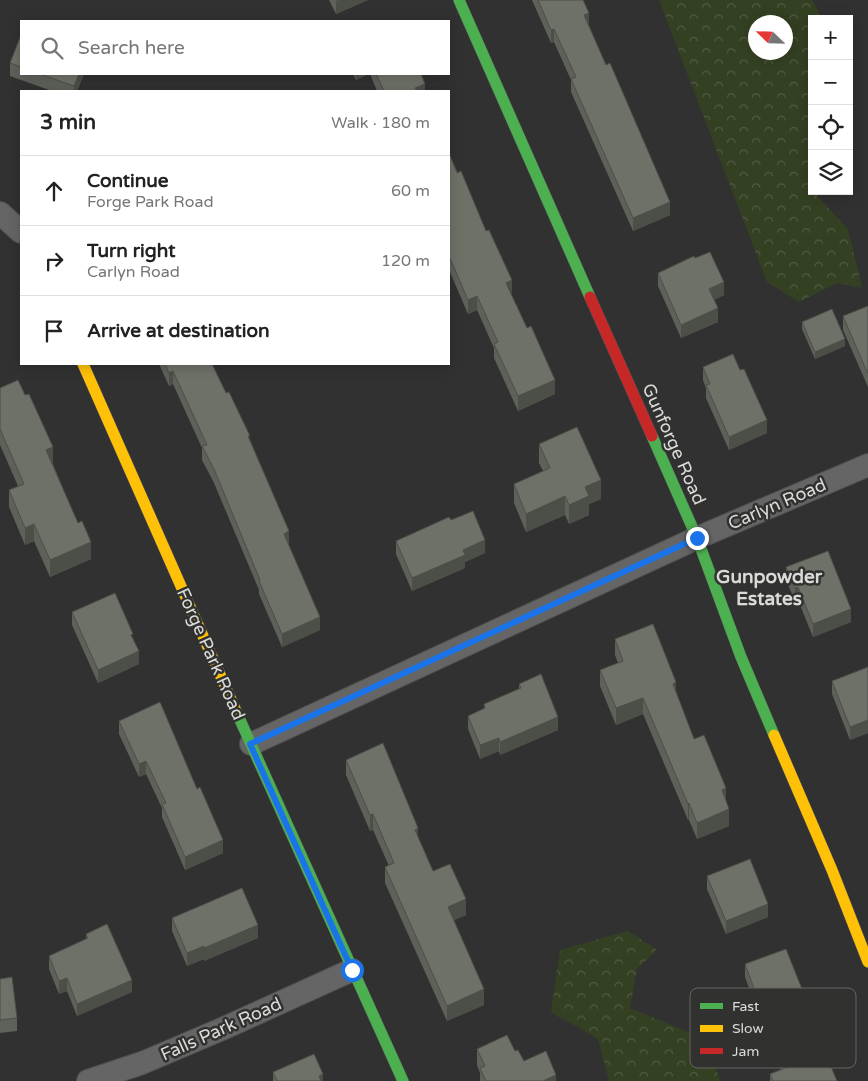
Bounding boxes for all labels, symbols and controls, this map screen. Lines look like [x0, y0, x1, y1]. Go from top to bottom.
north arrow [748, 15, 793, 60]
map controls [808, 15, 853, 195]
button: + [808, 15, 853, 60]
search box [20, 20, 450, 75]
icon: search [38, 34, 66, 62]
text: Search here [78, 37, 185, 59]
button: − [808, 60, 853, 105]
button: locate [808, 105, 853, 150]
text: 3 min [40, 110, 96, 135]
text: Walk · 180 m [331, 113, 430, 133]
button: layers [808, 150, 853, 195]
text: Continue [87, 170, 169, 192]
icon: ahead [40, 177, 68, 205]
text: 60 m [391, 181, 430, 201]
text: Forge Park Road [87, 192, 214, 212]
text: Turn right [87, 240, 175, 262]
icon: right [40, 247, 68, 275]
text: 120 m [381, 251, 430, 271]
text: Carlyn Road [87, 262, 180, 282]
icon: arrive [40, 317, 68, 345]
text: Arrive at destination [87, 320, 270, 342]
street label: Gunforge Road [637, 380, 711, 508]
street label: Carlyn Road [725, 473, 829, 535]
route end [686, 527, 709, 550]
district label: Gunpowder Estates [716, 566, 823, 610]
street label: Forge Park Road [172, 584, 250, 724]
route start [341, 959, 364, 982]
legend [690, 988, 856, 1068]
street label: Falls Park Road [157, 992, 285, 1066]
text: Fast [732, 998, 760, 1015]
text: Slow [732, 1020, 764, 1037]
text: Jam [732, 1043, 759, 1060]

